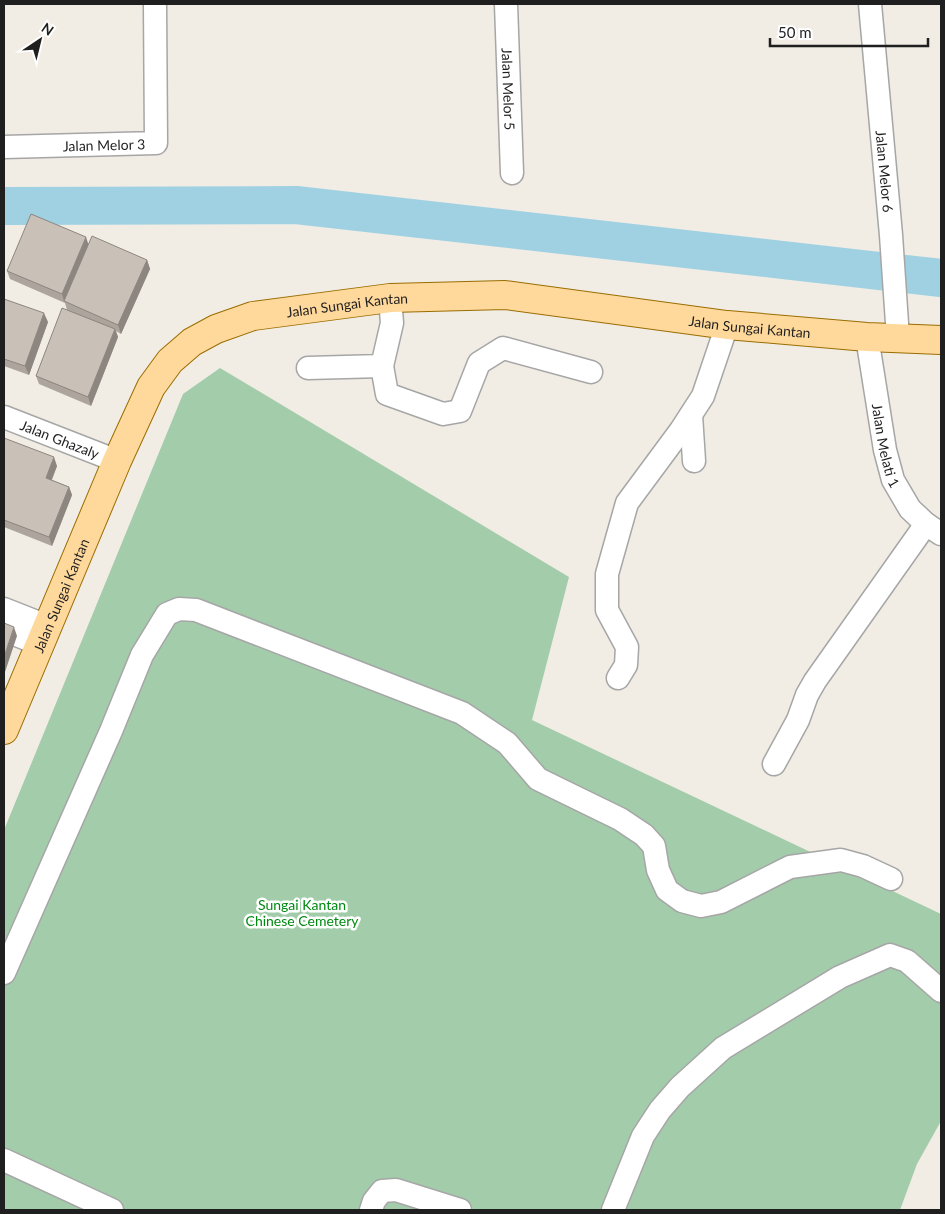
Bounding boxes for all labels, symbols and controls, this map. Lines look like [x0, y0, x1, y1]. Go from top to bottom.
north arrow [15, 15, 65, 65]
scale bar [770, 15, 928, 47]
text: N [38, 19, 57, 39]
text: 50 m [778, 23, 812, 41]
street label: Jalan Melor 5 [499, 48, 519, 130]
street label: Jalan Melor 6 [873, 130, 897, 213]
street label: Jalan Melor 3 [63, 135, 145, 154]
street label: Jalan Sungai Kantan [285, 289, 408, 320]
street label: Jalan Sungai Kantan [688, 311, 811, 341]
street label: Jalan Melati 1 [869, 402, 904, 490]
street label: Jalan Ghazaly [18, 416, 102, 462]
street label: Jalan Sungai Kantan [29, 536, 92, 655]
park label: Sungai Kantan Chinese Cemetery [246, 896, 359, 929]

